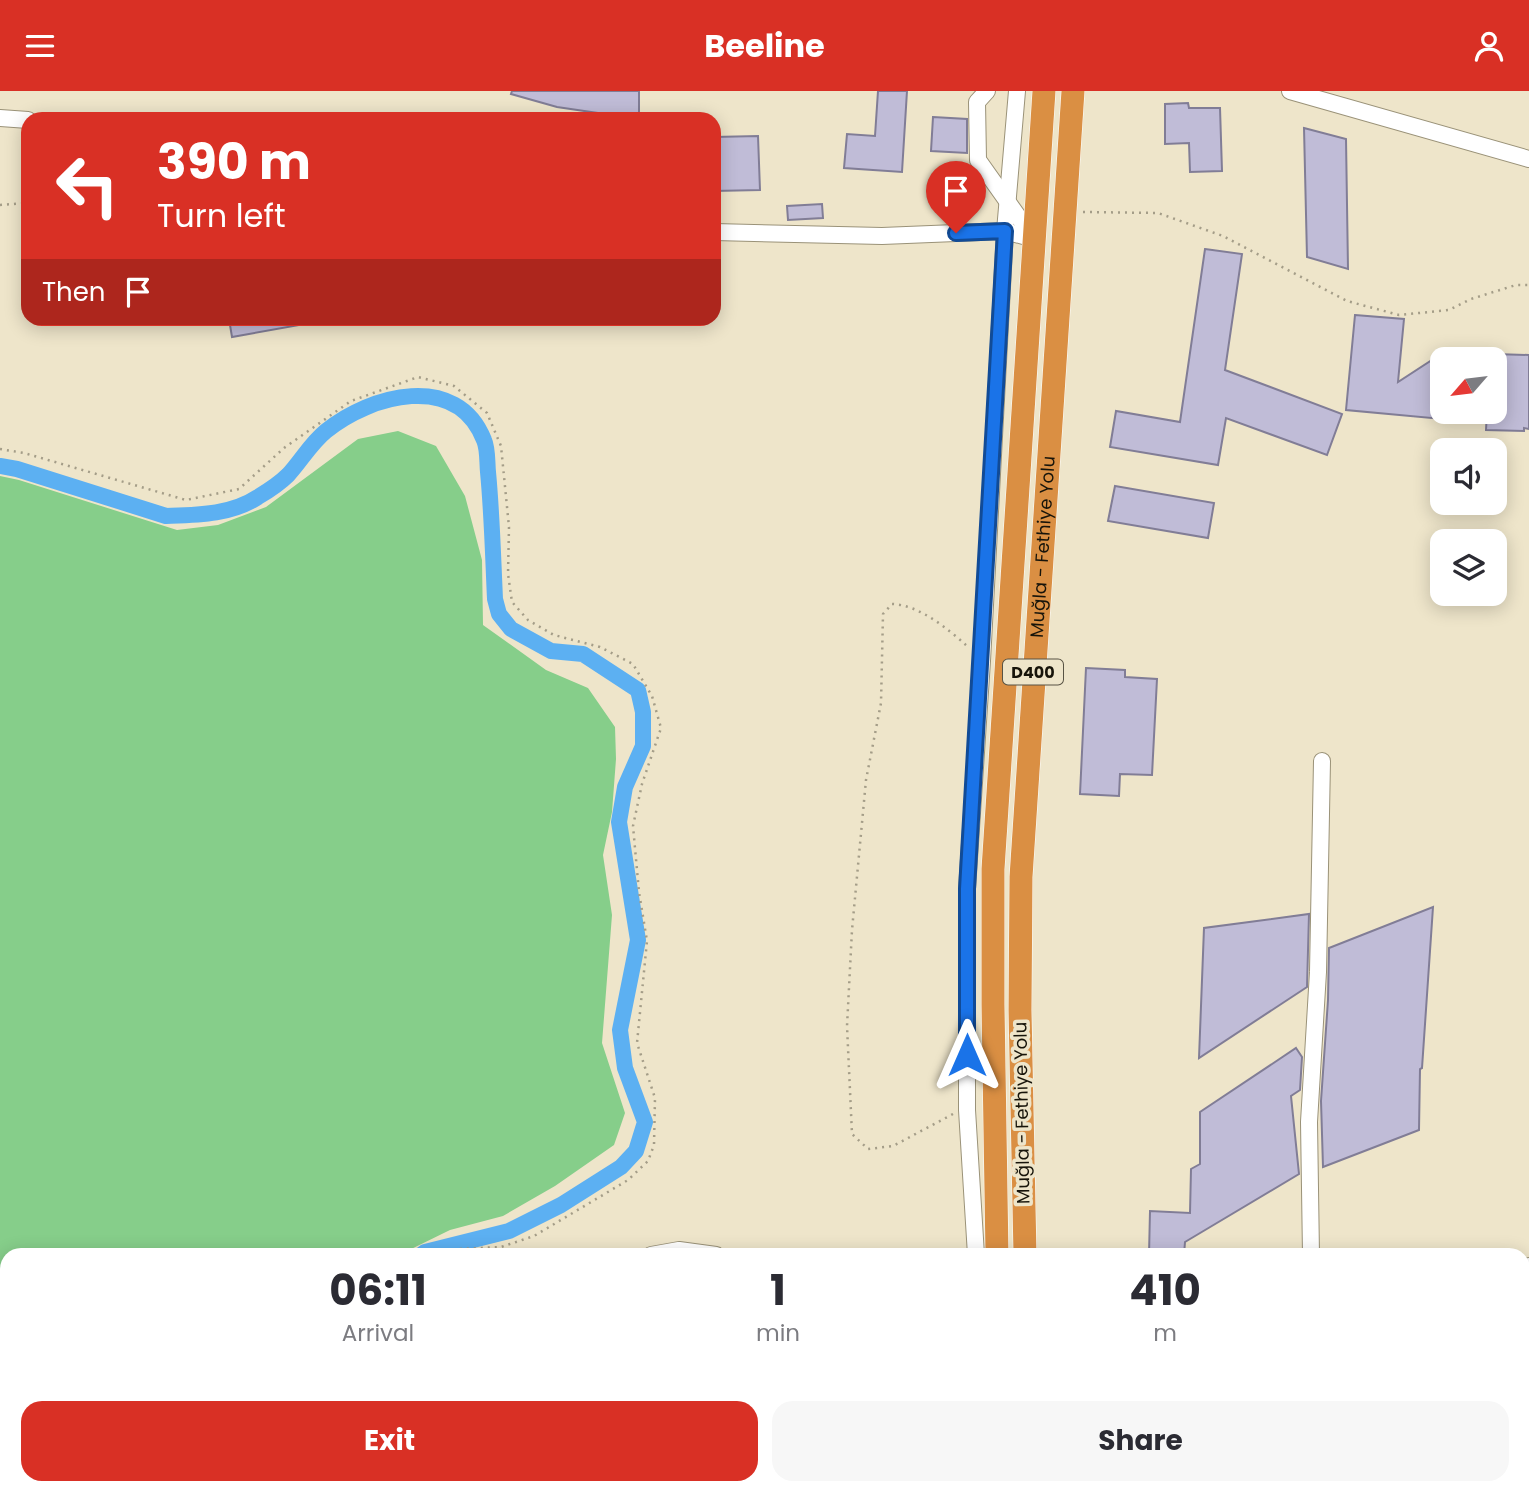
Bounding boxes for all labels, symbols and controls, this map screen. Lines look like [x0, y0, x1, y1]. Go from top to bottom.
text: Beeline [704, 23, 825, 68]
icon: menu [21, 27, 59, 65]
icon: person [1470, 27, 1508, 65]
text: 390 m [157, 128, 311, 196]
icon: left [42, 140, 133, 231]
pin [926, 161, 986, 233]
icon: arrive [937, 172, 975, 210]
text: Turn left [157, 193, 286, 238]
icon: arrive [119, 273, 157, 311]
text: Then [42, 274, 105, 310]
north arrow [1430, 347, 1507, 423]
map controls [1430, 347, 1507, 606]
button: sound [1430, 438, 1507, 515]
street label: Muğla - Fethiye Yolu [1024, 455, 1061, 639]
button: layers [1430, 529, 1507, 606]
road number: D400 [1003, 659, 1063, 685]
position arrow [930, 1018, 1004, 1092]
street label: Muğla - Fethiye Yolu [1007, 1022, 1036, 1204]
text: 06:11 [329, 1261, 427, 1320]
text: 1 [770, 1261, 786, 1320]
text: 410 [1129, 1261, 1201, 1320]
text: Arrival [342, 1317, 414, 1349]
text: min [756, 1317, 800, 1349]
text: m [1153, 1317, 1177, 1349]
button: Exit [21, 1401, 758, 1481]
button: Share [772, 1401, 1509, 1481]

